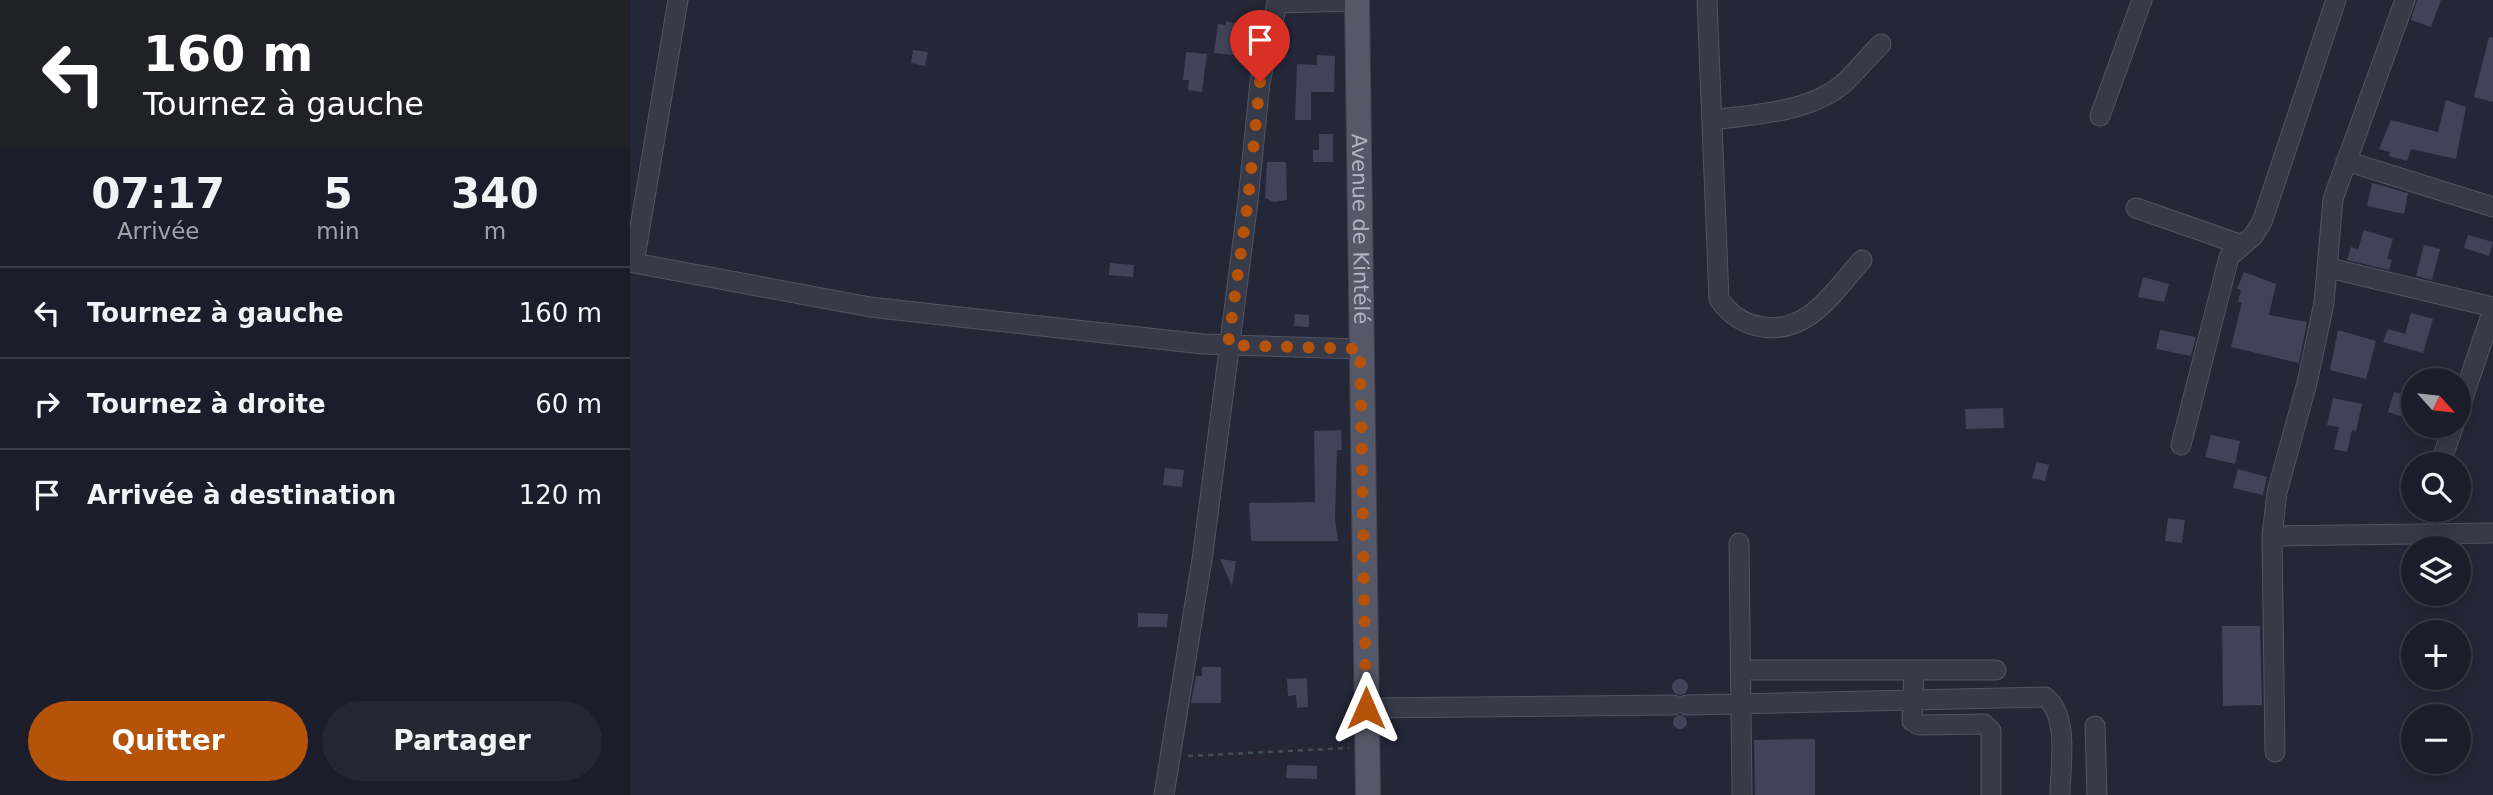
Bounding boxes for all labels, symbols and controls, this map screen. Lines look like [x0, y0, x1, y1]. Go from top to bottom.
pin [1230, 10, 1290, 82]
icon: arrive [1241, 21, 1279, 59]
text: 160 m [143, 26, 313, 83]
icon: left [28, 28, 119, 119]
text: Tournez à gauche [143, 85, 424, 123]
street label: Avenue de Kintélé [1347, 134, 1373, 324]
text: 07:17 [91, 169, 225, 218]
text: 5 [323, 169, 353, 218]
text: 340 [451, 169, 539, 218]
text: Arrivée [117, 218, 199, 244]
text: min [316, 218, 360, 244]
text: m [484, 218, 506, 244]
icon: left [28, 294, 66, 332]
text: Tournez à gauche [87, 298, 344, 328]
text: 160 m [519, 298, 602, 328]
north arrow [2401, 368, 2471, 438]
map controls [2401, 368, 2471, 774]
icon: right [28, 385, 66, 423]
text: Tournez à droite [87, 389, 326, 419]
text: 60 m [535, 389, 602, 419]
button: search [2401, 452, 2471, 522]
icon: arrive [28, 476, 66, 514]
text: Arrivée à destination [87, 480, 396, 510]
text: 120 m [519, 480, 602, 510]
button: layers [2401, 536, 2471, 606]
button: + [2401, 620, 2471, 690]
position arrow [1329, 671, 1403, 745]
button: Quitter [28, 701, 308, 781]
button: Partager [322, 701, 602, 781]
button: − [2401, 704, 2471, 774]

